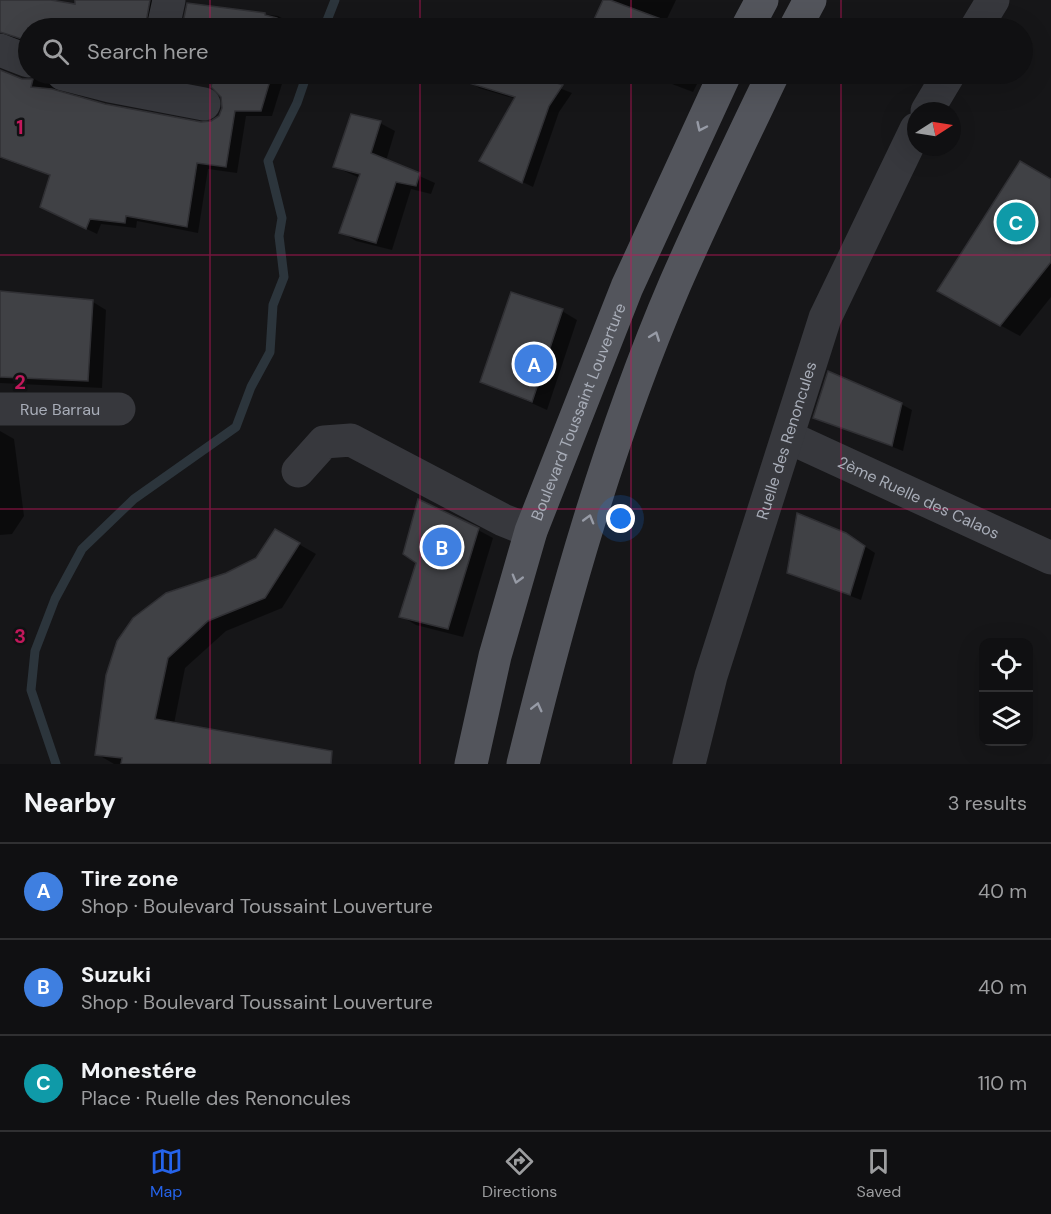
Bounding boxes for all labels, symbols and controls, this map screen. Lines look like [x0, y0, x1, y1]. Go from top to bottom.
search box [18, 18, 1033, 84]
icon: search [39, 35, 72, 68]
text: Search here [87, 37, 208, 66]
north arrow [907, 102, 961, 156]
text: 1 [16, 114, 24, 140]
one-way arrow [696, 120, 708, 131]
pin: C [996, 200, 1036, 244]
street label: Boulevard Toussaint Louverture [526, 300, 630, 523]
one-way arrow [648, 331, 661, 342]
pin: A [514, 342, 554, 386]
street label: Ruelle des Renoncules [751, 359, 821, 522]
text: 2 [14, 369, 26, 395]
street label: Rue Barrau [20, 399, 100, 420]
street label: 2ème Ruelle des Calaos [835, 451, 1003, 543]
your location [606, 504, 635, 533]
one-way arrow [582, 515, 594, 525]
pin: B [422, 524, 462, 570]
one-way arrow [512, 573, 524, 584]
text: 3 [14, 623, 26, 649]
map controls [979, 638, 1033, 746]
button: locate [979, 638, 1033, 692]
button: layers [979, 692, 1033, 746]
one-way arrow [529, 702, 542, 712]
text: Nearby [24, 786, 116, 820]
text: 3 results [948, 790, 1027, 816]
text: Tire zone [81, 864, 178, 893]
text: A [36, 878, 51, 904]
text: 40 m [978, 878, 1027, 904]
text: Shop · Boulevard Toussaint Louverture [81, 893, 433, 919]
text: Suzuki [81, 960, 151, 989]
text: B [37, 974, 50, 1000]
text: 40 m [978, 974, 1027, 1000]
text: Shop · Boulevard Toussaint Louverture [81, 989, 433, 1015]
text: Monestére [81, 1056, 197, 1085]
text: C [36, 1070, 51, 1096]
text: 110 m [978, 1070, 1027, 1096]
text: Place · Ruelle des Renoncules [81, 1085, 351, 1111]
tab: Map [150, 1145, 183, 1202]
tab: Directions [482, 1145, 557, 1202]
tab: Saved [857, 1145, 901, 1202]

